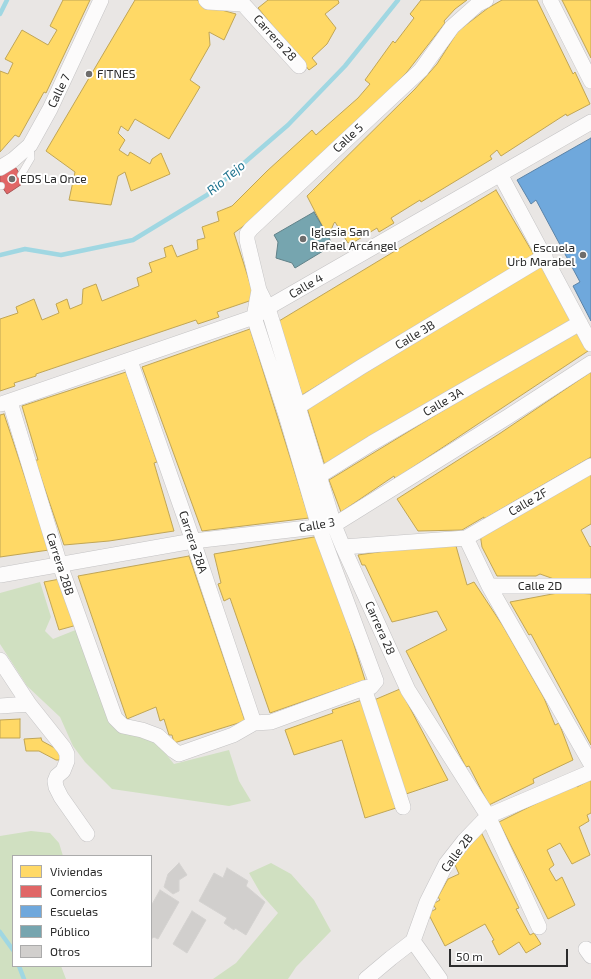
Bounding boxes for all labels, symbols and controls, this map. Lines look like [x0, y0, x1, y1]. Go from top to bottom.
street label: Carrera 28 [250, 12, 300, 64]
place label: FITNES [97, 67, 135, 81]
marker: FITNES [84, 69, 94, 79]
street label: Calle 7 [45, 72, 73, 110]
street label: Calle 5 [330, 120, 366, 156]
water label: Rio Tejo [204, 158, 248, 198]
place label: EDS La Once [20, 172, 87, 186]
marker: EDS La Once [7, 174, 17, 184]
place label: Iglesia San Rafael Arcángel [311, 225, 397, 253]
marker: Iglesia San Rafael Arcángel [298, 234, 308, 244]
place label: Escuela Urb Marabel [507, 241, 575, 269]
marker: Escuela Urb Marabel [578, 250, 588, 260]
street label: Calle 4 [286, 271, 326, 301]
street label: Calle 3B [393, 318, 437, 352]
street label: Calle 3A [420, 385, 466, 419]
street label: Calle 2F [506, 485, 550, 519]
street label: Carrera 28A [176, 509, 210, 575]
street label: Calle 3 [298, 515, 336, 535]
street label: Carrera 28B [43, 531, 77, 597]
street label: Calle 2D [518, 579, 562, 593]
street label: Carrera 28 [362, 599, 398, 657]
street label: Calle 2B [438, 831, 476, 875]
legend [12, 855, 152, 967]
text: Viviendas [50, 864, 103, 878]
text: Comercios [50, 884, 107, 898]
text: Escuelas [50, 904, 98, 918]
text: Público [50, 924, 90, 938]
scale bar [451, 941, 570, 967]
text: Otros [50, 944, 80, 958]
text: 50 m [456, 949, 483, 963]

